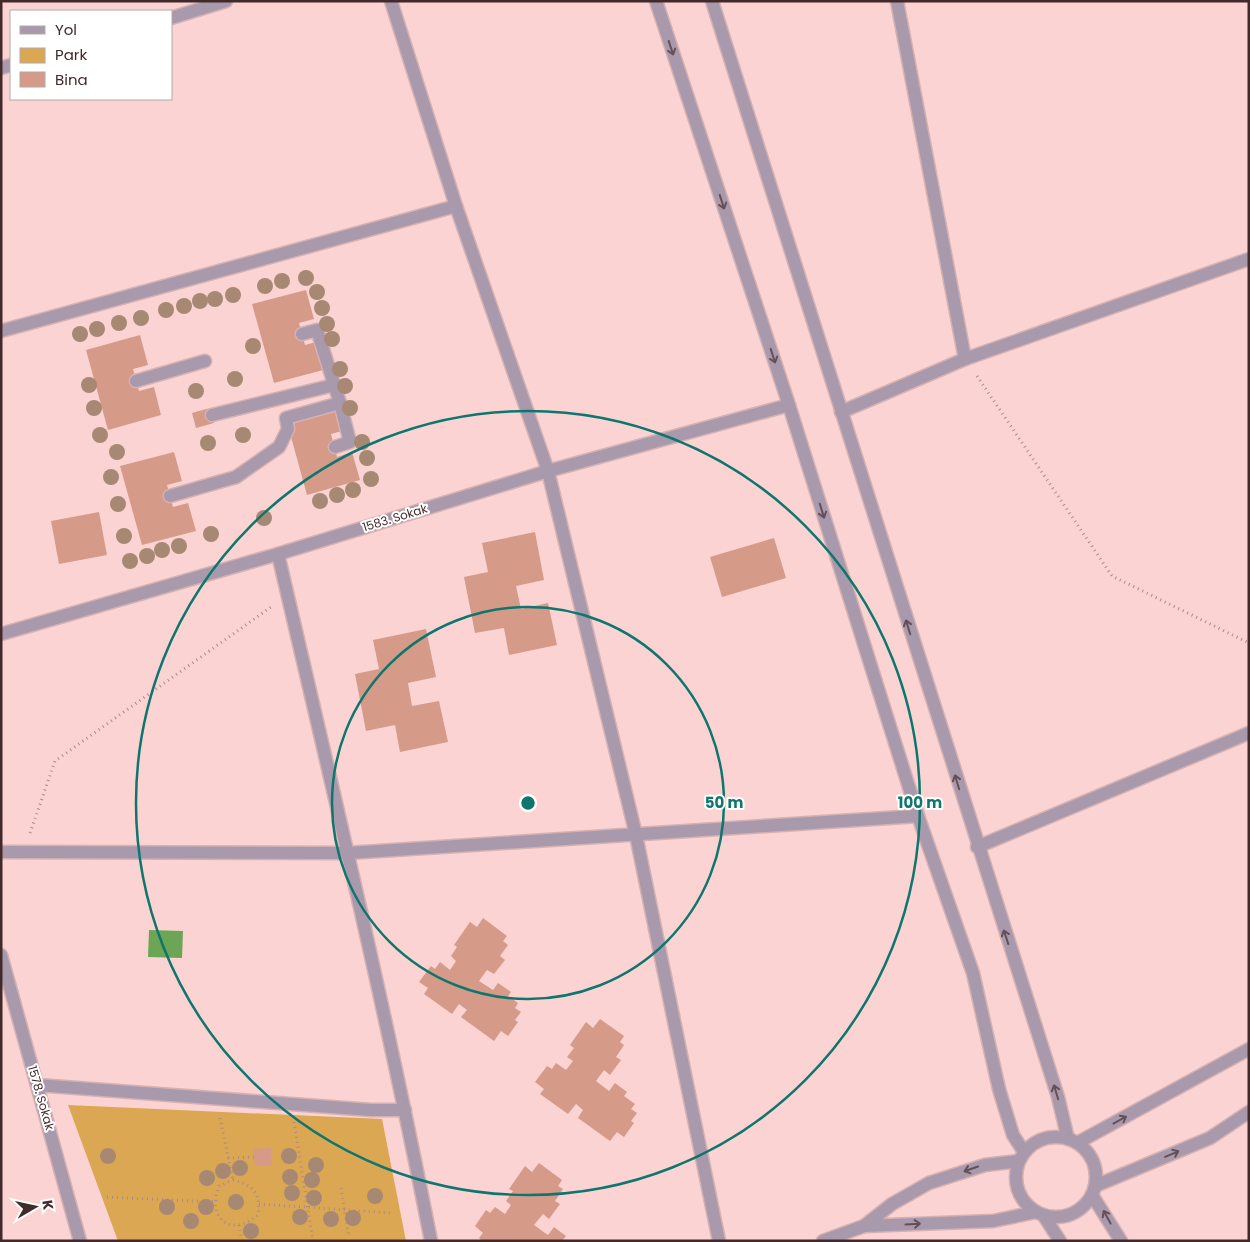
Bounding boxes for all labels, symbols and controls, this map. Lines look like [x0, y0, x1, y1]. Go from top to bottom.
legend [10, 10, 172, 100]
text: Yol [55, 19, 77, 40]
one-way arrow [667, 39, 676, 55]
text: Park [55, 44, 87, 65]
text: Bina [55, 69, 88, 90]
one-way arrow [718, 194, 727, 209]
one-way arrow [768, 348, 778, 364]
street label: 1583. Sokak [360, 499, 430, 535]
one-way arrow [818, 503, 828, 519]
one-way arrow [903, 620, 913, 636]
one-way arrow [952, 775, 961, 791]
text: 50 m [705, 792, 743, 813]
text: 100 m [898, 792, 942, 813]
centre of rings [519, 794, 537, 812]
one-way arrow [1001, 930, 1011, 946]
street label: 1578. Sokak [24, 1064, 59, 1133]
one-way arrow [1051, 1084, 1061, 1100]
one-way arrow [1112, 1115, 1127, 1124]
one-way arrow [1164, 1148, 1179, 1158]
one-way arrow [964, 1165, 980, 1174]
north arrow [10, 1182, 60, 1232]
text: K [37, 1199, 59, 1212]
one-way arrow [1102, 1211, 1112, 1225]
one-way arrow [905, 1220, 921, 1229]

